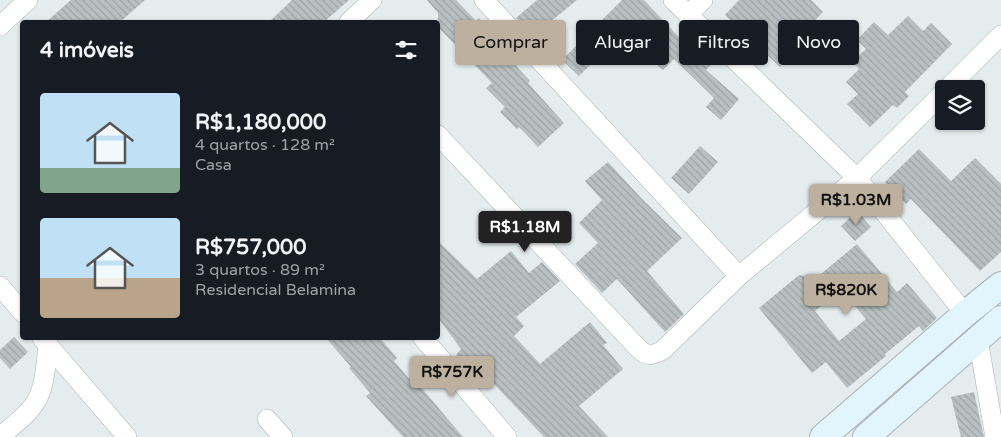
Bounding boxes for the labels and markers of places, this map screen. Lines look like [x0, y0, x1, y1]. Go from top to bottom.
pin: R$1.03M [810, 184, 902, 226]
pin: R$1.18M [479, 210, 571, 253]
pin: R$820K [805, 274, 887, 316]
pin: R$757K [411, 356, 493, 398]

